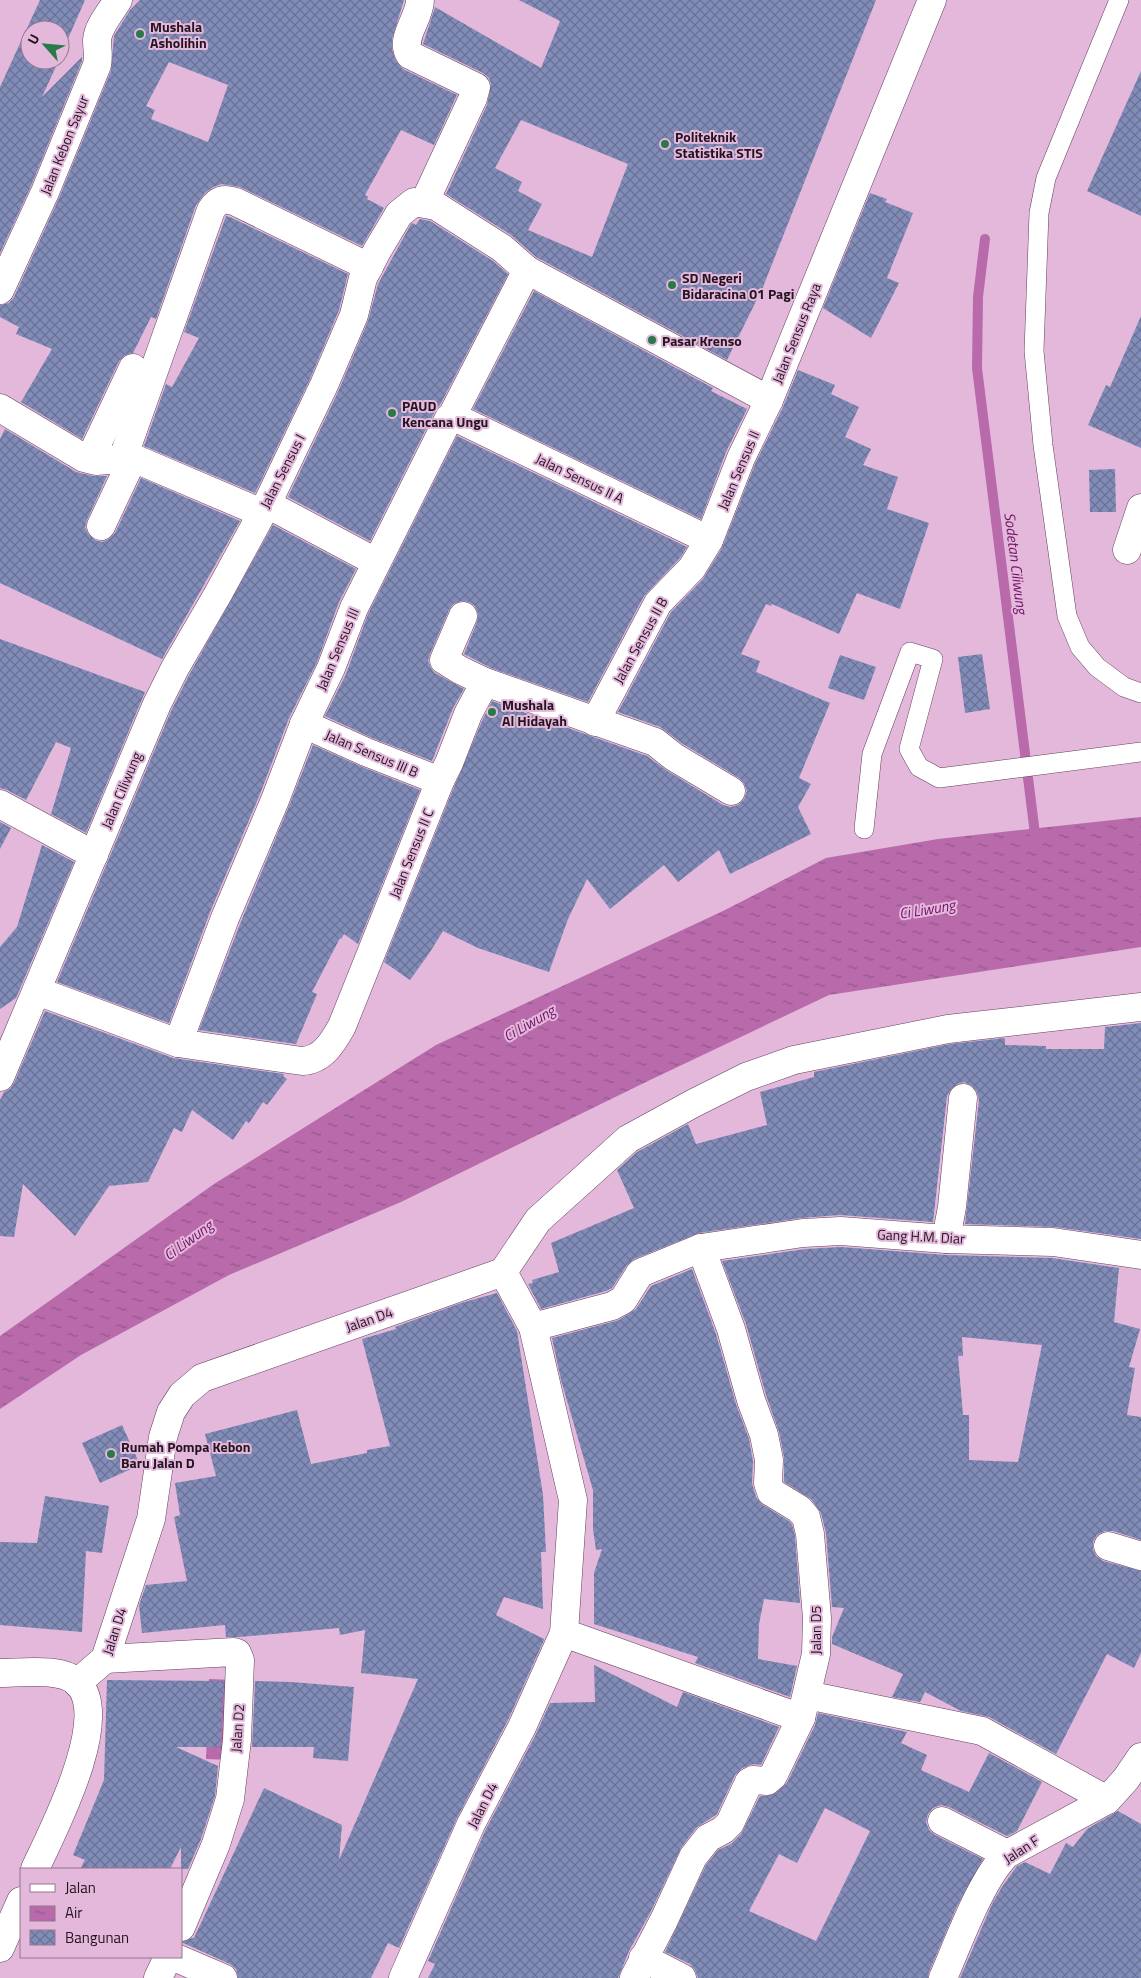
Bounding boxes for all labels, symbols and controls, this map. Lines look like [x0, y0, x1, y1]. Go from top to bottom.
place label: Mushala Asholihin [150, 16, 207, 53]
north arrow [20, 20, 70, 70]
marker: Mushala Asholihin [134, 28, 146, 40]
text: U [22, 30, 44, 48]
street label: Jalan Kebon Sayur [34, 92, 94, 198]
place label: Politeknik Statistika STIS [675, 126, 763, 163]
marker: Politeknik Statistika STIS [659, 138, 671, 150]
place label: SD Negeri Bidaracina 01 Pagi [682, 267, 794, 304]
marker: SD Negeri Bidaracina 01 Pagi [666, 279, 678, 291]
street label: Jalan Sensus Raya [766, 280, 826, 386]
place label: Pasar Krenso [662, 330, 742, 351]
marker: Pasar Krenso [646, 334, 658, 346]
place label: PAUD Kencana Ungu [402, 395, 488, 432]
marker: PAUD Kencana Ungu [386, 407, 398, 419]
street label: Jalan Sensus II [712, 427, 764, 513]
street label: Jalan Sensus I [254, 430, 310, 512]
street label: Jalan Sensus II A [532, 448, 628, 509]
water label: Sodetan Ciliwung [998, 511, 1034, 617]
street label: Jalan Sensus II B [607, 593, 673, 687]
street label: Jalan Sensus III [310, 604, 364, 694]
place label: Mushala Al Hidayah [502, 694, 567, 731]
marker: Mushala Al Hidayah [486, 706, 498, 718]
street label: Jalan Sensus III B [322, 724, 422, 782]
street label: Jalan Ciliwung [95, 748, 147, 832]
street label: Jalan Sensus II C [383, 805, 439, 901]
water label: Ci Liwung [897, 893, 959, 925]
water label: Ci Liwung [499, 998, 561, 1047]
water label: Ci Liwung [158, 1213, 219, 1266]
street label: Gang H.M. Diar [877, 1223, 966, 1249]
street label: Jalan D4 [343, 1301, 396, 1337]
place label: Rumah Pompa Kebon Baru Jalan D [121, 1436, 250, 1473]
marker: Rumah Pompa Kebon Baru Jalan D [105, 1448, 117, 1460]
street label: Jalan D4 [96, 1604, 132, 1657]
street label: Jalan D5 [805, 1605, 826, 1654]
street label: Jalan D2 [225, 1703, 249, 1753]
street label: Jalan D4 [462, 1778, 502, 1831]
street label: Jalan F [999, 1829, 1043, 1869]
legend [20, 1868, 182, 1958]
text: Jalan [65, 1876, 96, 1899]
text: Air [65, 1901, 82, 1924]
text: Bangunan [65, 1926, 129, 1949]

